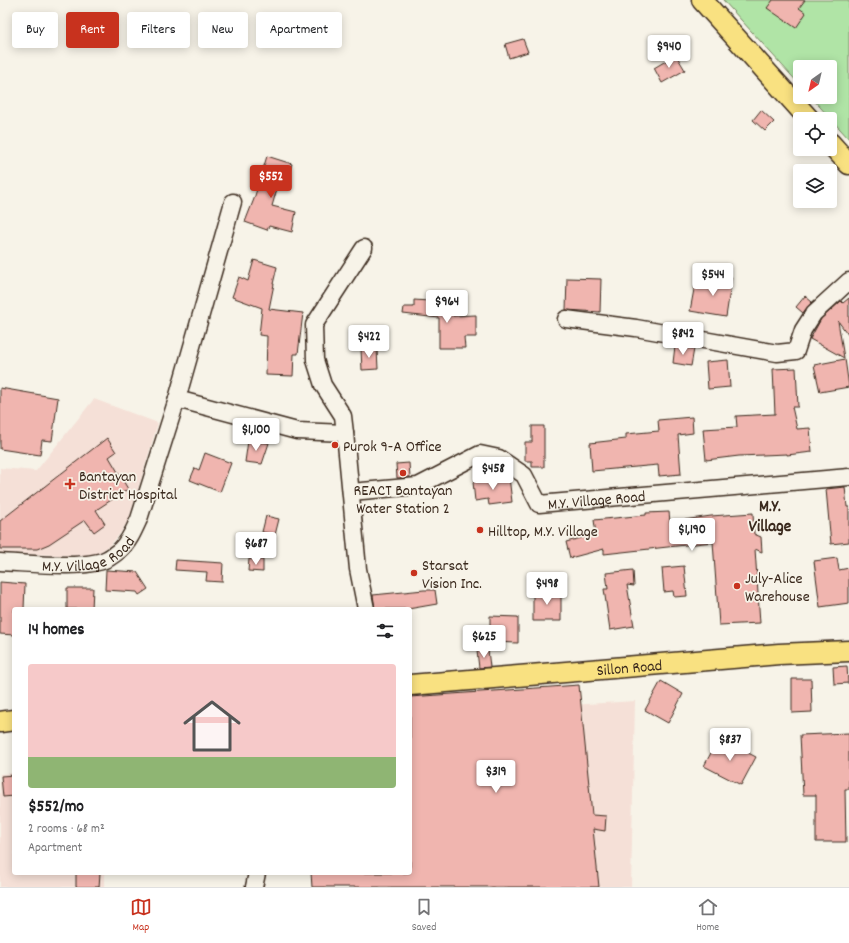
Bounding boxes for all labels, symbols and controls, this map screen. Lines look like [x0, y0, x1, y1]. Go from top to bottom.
chip: Buy [12, 12, 58, 48]
chip: Rent [66, 12, 119, 48]
chip: Filters [127, 12, 190, 48]
chip: New [198, 12, 248, 48]
chip: Apartment [256, 12, 342, 48]
pin: $940 [645, 35, 693, 69]
text: $940 [656, 38, 682, 57]
north arrow [793, 60, 837, 104]
map controls [793, 60, 837, 208]
button: locate [793, 112, 837, 156]
button: layers [793, 164, 837, 208]
pin: $552 [247, 165, 295, 199]
text: $552 [259, 168, 283, 187]
pin: $544 [689, 263, 737, 297]
text: $544 [701, 266, 725, 285]
pin: $964 [423, 290, 471, 324]
text: $964 [435, 293, 459, 312]
pin: $842 [659, 322, 707, 356]
pin: $422 [345, 325, 393, 359]
text: $842 [672, 325, 694, 344]
text: $422 [357, 328, 381, 347]
pin: $1,100 [223, 418, 289, 452]
text: $1,100 [242, 421, 270, 440]
place label: Purok 9-A Office [343, 436, 442, 459]
marker: Purok 9-A Office [330, 440, 340, 450]
pin: $458 [469, 457, 517, 491]
text: $458 [481, 460, 505, 479]
place label: Bantayan District Hospital [79, 466, 177, 507]
marker: REACT Bantayan Water Station 2 [398, 468, 408, 478]
marker: Bantayan District Hospital [64, 478, 76, 490]
place label: REACT Bantayan Water Station 2 [353, 480, 453, 521]
street label: M.Y. Village Road [547, 486, 646, 517]
district label: M.Y. Village [749, 496, 792, 540]
pin: $1,190 [659, 518, 725, 552]
place label: Hilltop, M.Y. Village [488, 521, 598, 544]
text: $1,190 [678, 521, 706, 540]
marker: Hilltop, M.Y. Village [475, 525, 485, 535]
street label: M.Y. Village Road [41, 532, 142, 579]
pin: $687 [232, 532, 280, 566]
text: $687 [244, 535, 268, 554]
place label: Starsat Vision Inc. [422, 555, 482, 596]
marker: Starsat Vision Inc. [409, 568, 419, 578]
place label: July-Alice Warehouse [745, 568, 810, 609]
pin: $498 [523, 572, 571, 606]
text: $498 [535, 575, 559, 594]
marker: July-Alice Warehouse [732, 581, 742, 591]
text: 14 homes [28, 619, 84, 643]
icon: filters [374, 620, 396, 642]
pin: $625 [460, 625, 508, 659]
text: $625 [472, 628, 496, 647]
street label: Sillon Road [596, 655, 663, 683]
icon: home [176, 690, 248, 762]
pin: $837 [706, 728, 754, 762]
text: $837 [719, 731, 741, 750]
pin: $319 [472, 760, 520, 794]
text: $319 [485, 763, 507, 782]
text: $552/mo [28, 796, 84, 820]
text: 2 rooms · 68 m² [28, 820, 105, 839]
text: Apartment [28, 839, 82, 858]
tab: Map [130, 896, 152, 936]
tab: Saved [412, 896, 436, 936]
tab: Home [696, 896, 719, 936]

